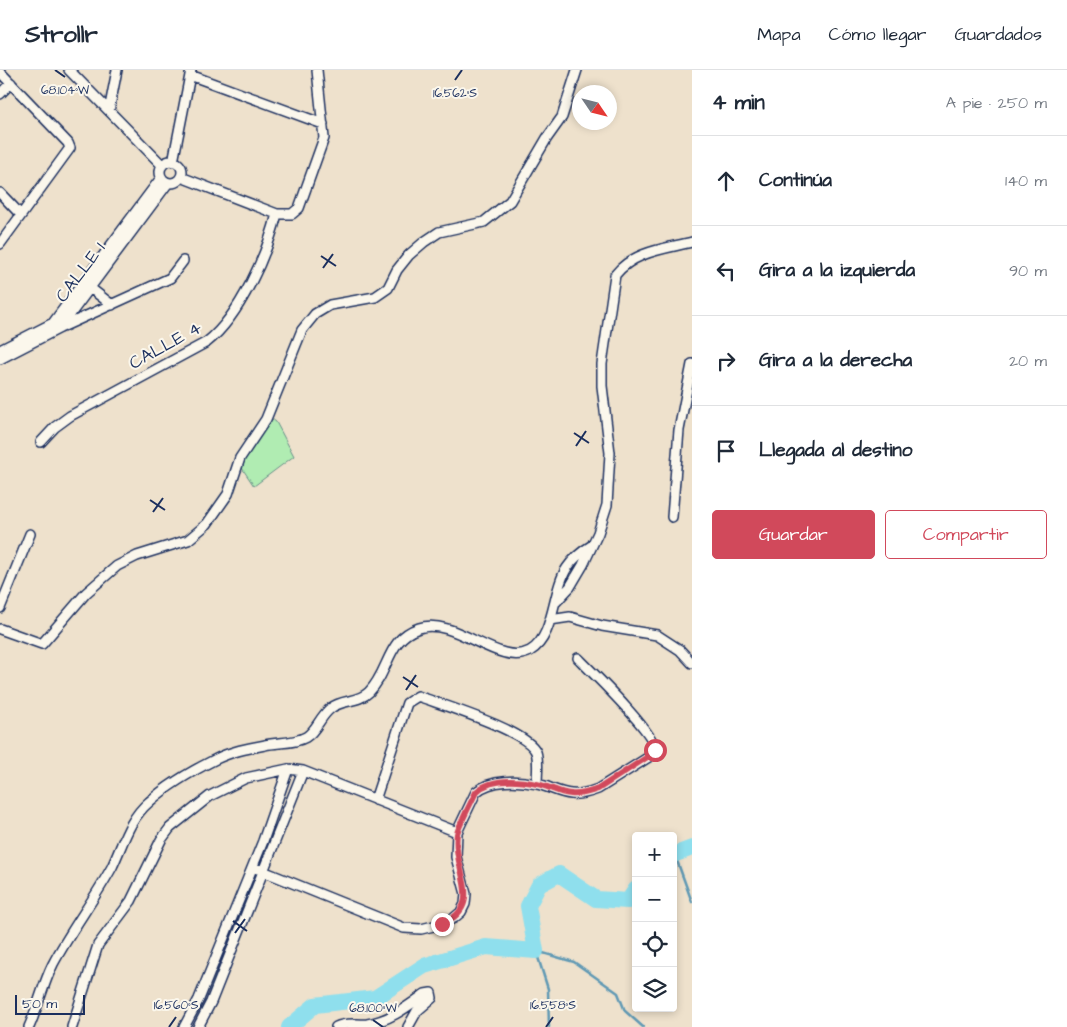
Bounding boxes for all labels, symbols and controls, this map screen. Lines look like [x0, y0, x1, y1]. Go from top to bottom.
text: Strollr [25, 18, 98, 52]
text: Mapa [757, 22, 801, 47]
text: Cómo llegar [829, 22, 927, 47]
text: Guardados [955, 22, 1042, 47]
text: 68.104°W [41, 82, 90, 99]
text: 16.562°S [433, 85, 477, 102]
north arrow [572, 85, 617, 130]
text: 4 min [712, 88, 765, 117]
text: A pie · 250 m [946, 92, 1047, 114]
icon: ahead [712, 167, 740, 195]
text: Continúa [759, 167, 832, 194]
text: 140 m [1005, 170, 1047, 192]
street label: CALLE 1 [50, 237, 111, 308]
icon: left [712, 257, 740, 285]
text: Gira a la izquierda [759, 257, 915, 284]
text: 90 m [1009, 260, 1047, 282]
street label: CALLE 4 [124, 315, 206, 376]
icon: right [712, 347, 740, 375]
text: Gira a la derecha [759, 347, 912, 374]
text: 20 m [1009, 350, 1047, 372]
icon: arrive [712, 437, 740, 465]
text: Llegada al destino [759, 437, 912, 464]
button: Guardar [712, 510, 875, 559]
button: Compartir [885, 510, 1047, 559]
route start [644, 739, 667, 762]
map controls [632, 832, 677, 1012]
button: + [632, 832, 677, 877]
button: − [632, 877, 677, 922]
route end [431, 913, 454, 936]
button: locate [632, 922, 677, 967]
button: layers [632, 967, 677, 1012]
scale bar [15, 992, 85, 1015]
text: 50 m [22, 994, 57, 1014]
text: 16.560°S [154, 997, 199, 1014]
text: 16.558°S [530, 997, 576, 1014]
text: 68.100°W [349, 1000, 398, 1017]

